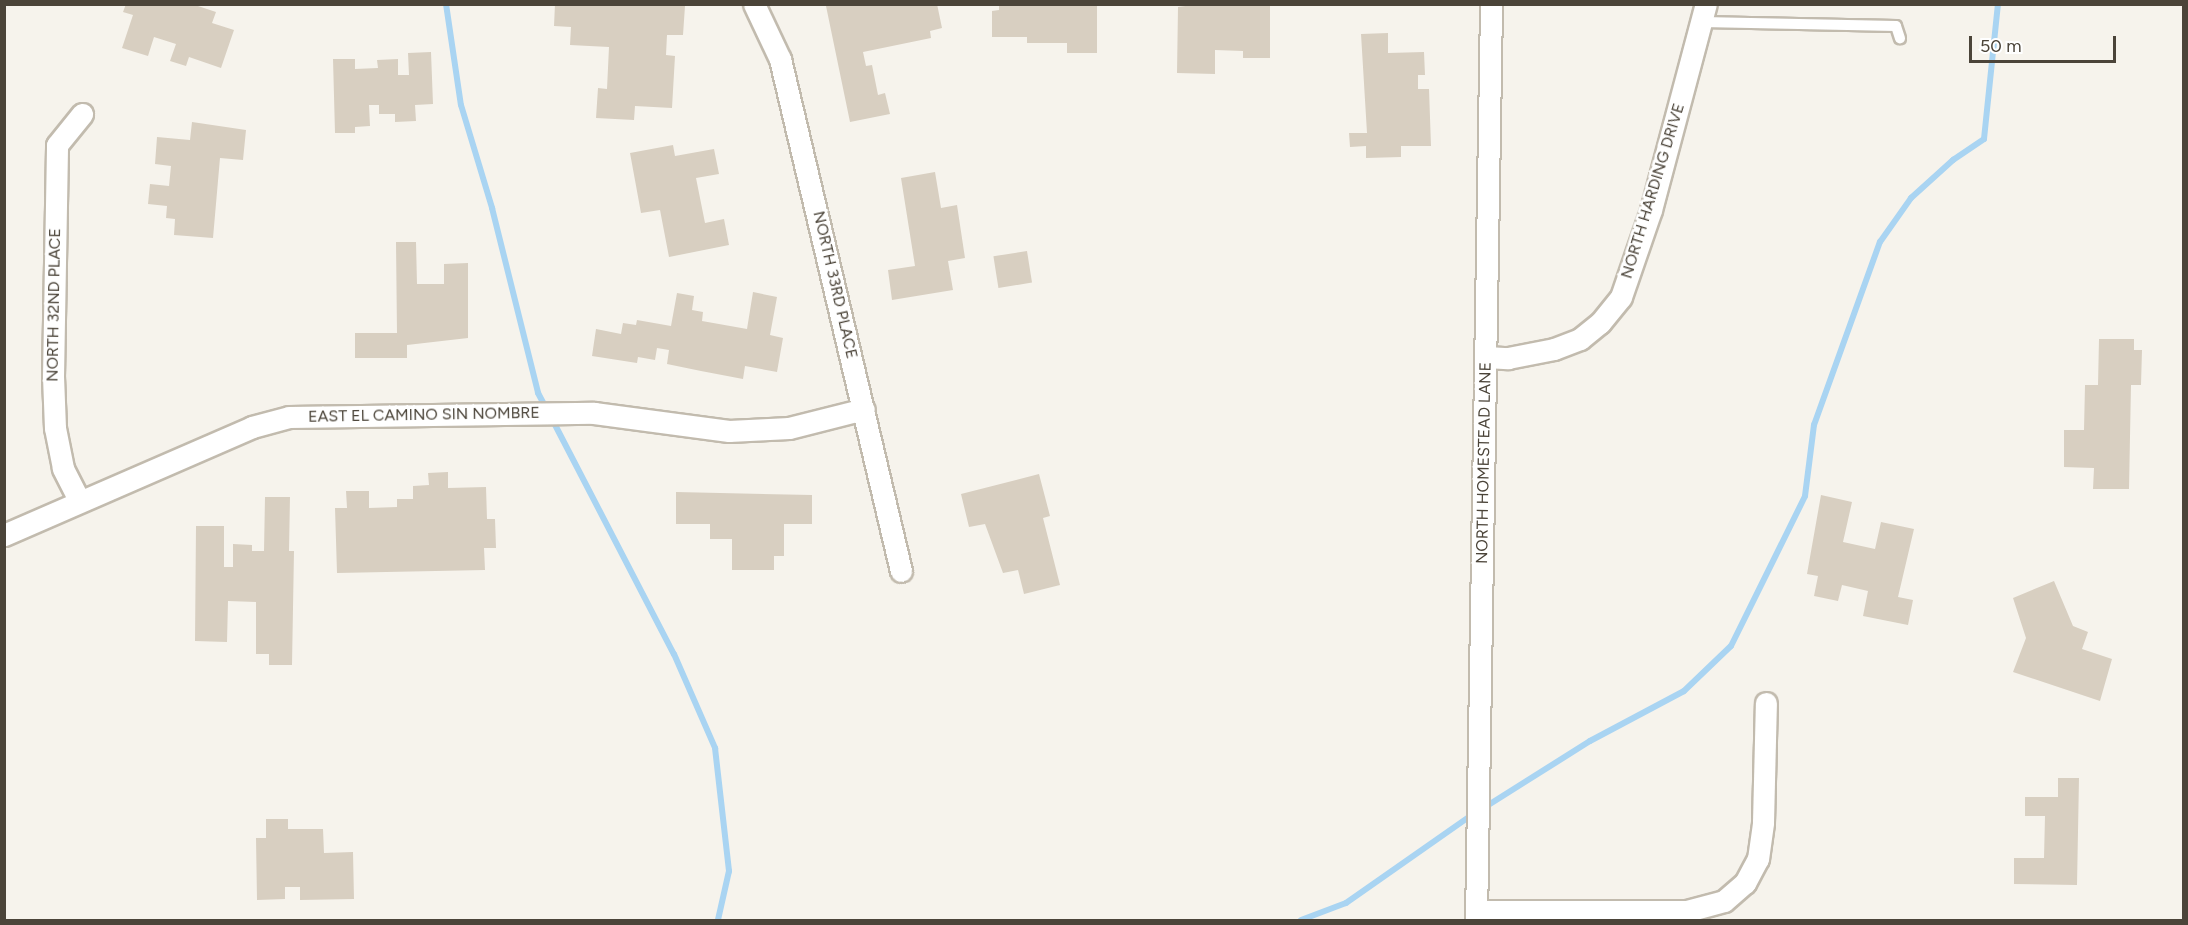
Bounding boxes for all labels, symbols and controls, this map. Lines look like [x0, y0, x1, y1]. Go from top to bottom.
scale bar [1972, 24, 2119, 62]
text: 50 m [1980, 35, 2022, 57]
street label: NORTH HARDING DRIVE [1617, 101, 1689, 281]
street label: NORTH 33RD PLACE [809, 209, 861, 361]
street label: NORTH 32ND PLACE [43, 228, 65, 382]
street label: NORTH HOMESTEAD LANE [1473, 362, 1495, 564]
street label: EAST EL CAMINO SIN NOMBRE [308, 403, 540, 427]

